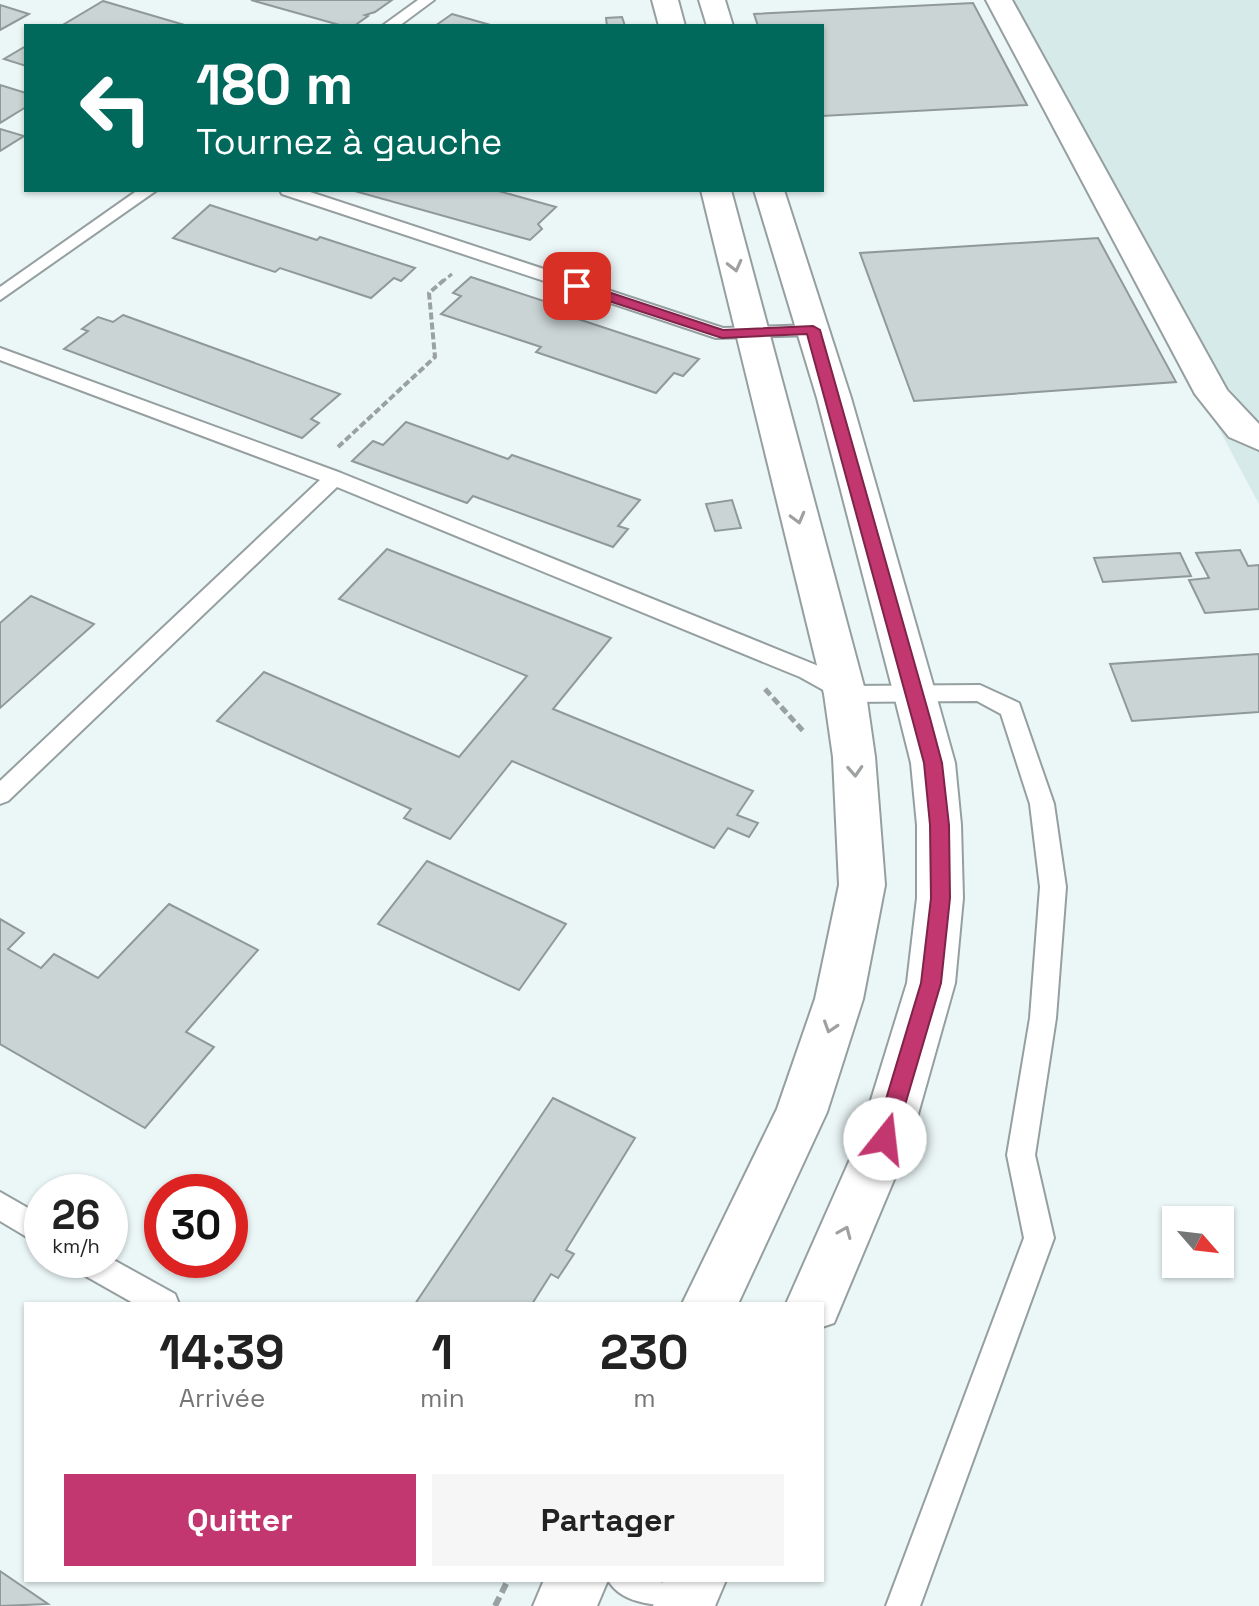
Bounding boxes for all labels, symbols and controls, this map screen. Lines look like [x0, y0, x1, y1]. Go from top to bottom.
text: 180 m [196, 49, 353, 120]
icon: left [64, 56, 168, 160]
text: Tournez à gauche [196, 119, 502, 165]
pin [543, 252, 611, 320]
one-way arrow [726, 258, 743, 272]
icon: arrive [555, 264, 599, 308]
one-way arrow [789, 510, 806, 524]
one-way arrow [846, 765, 863, 778]
one-way arrow [823, 1020, 839, 1033]
position arrow [843, 1097, 927, 1181]
speed limit sign: 30 [144, 1174, 248, 1278]
text: 26 [52, 1190, 100, 1241]
north arrow [1162, 1206, 1234, 1278]
map controls [1162, 1206, 1234, 1278]
one-way arrow [835, 1226, 851, 1240]
text: km/h [52, 1233, 100, 1259]
text: 14:39 [159, 1322, 285, 1383]
text: 1 [431, 1322, 453, 1383]
text: 230 [600, 1322, 689, 1383]
text: Arrivée [179, 1381, 265, 1415]
text: min [420, 1381, 465, 1415]
text: m [633, 1381, 656, 1415]
button: Quitter [64, 1474, 416, 1566]
button: Partager [432, 1474, 784, 1566]

